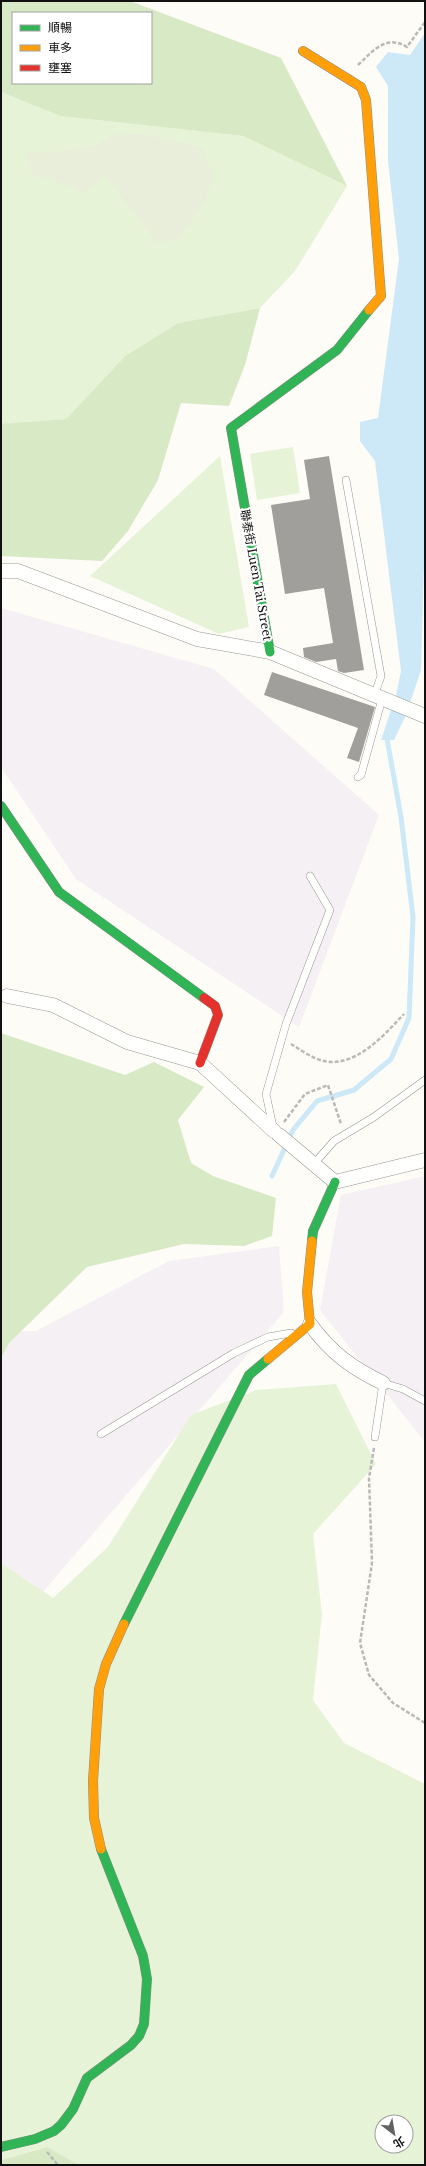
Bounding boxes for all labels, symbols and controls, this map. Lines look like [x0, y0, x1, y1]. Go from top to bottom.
legend [12, 12, 152, 84]
text: 順暢 [48, 20, 72, 35]
text: 車多 [48, 40, 72, 55]
text: 壅塞 [48, 60, 72, 75]
street label: 聯泰街 Luen Tai Street [238, 508, 276, 642]
north arrow [374, 2114, 414, 2154]
text: 北 [391, 2134, 407, 2151]

